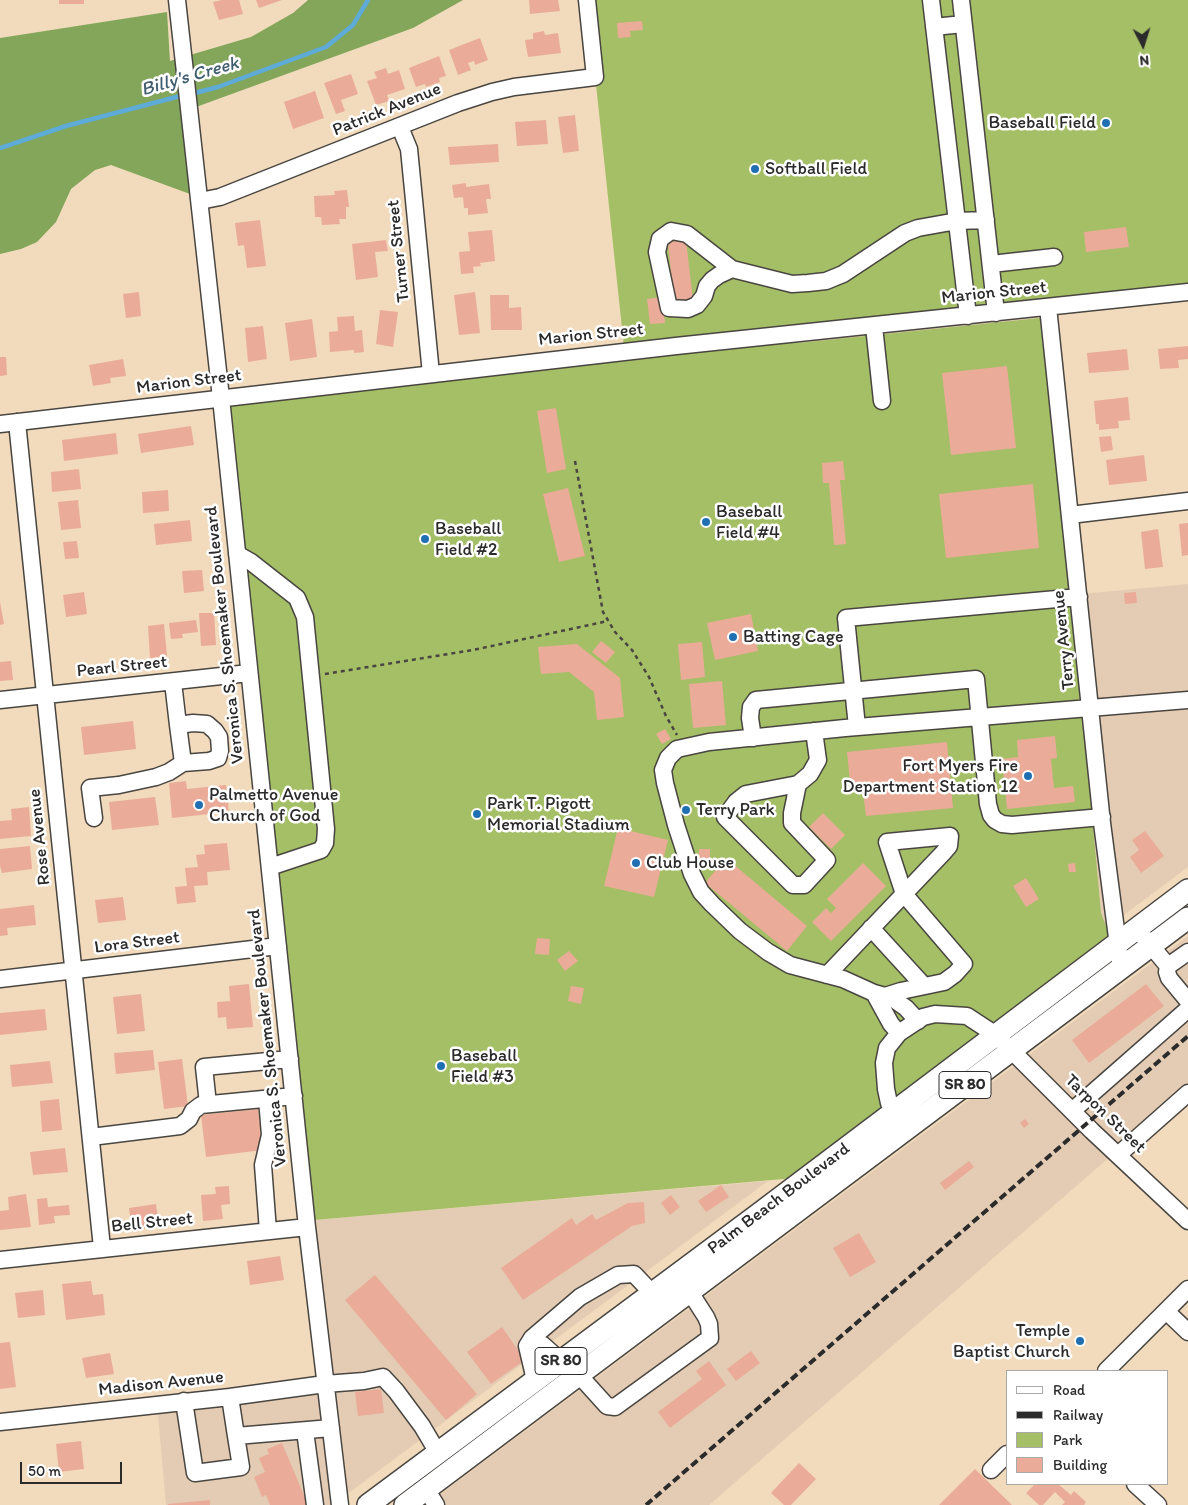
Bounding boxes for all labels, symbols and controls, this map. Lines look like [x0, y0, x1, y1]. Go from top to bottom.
north arrow [1118, 20, 1168, 70]
water label: Billy's Creek [139, 52, 241, 102]
text: N [1139, 52, 1150, 69]
street label: Patrick Avenue [330, 78, 444, 142]
place label: Baseball Field [988, 112, 1096, 134]
marker: Baseball Field [1100, 117, 1112, 129]
place label: Softball Field [765, 158, 867, 180]
marker: Softball Field [749, 163, 761, 175]
street label: Turner Street [383, 199, 415, 303]
street label: Marion Street [940, 277, 1048, 309]
street label: Marion Street [537, 319, 645, 351]
street label: Marion Street [135, 365, 243, 399]
place label: Baseball Field #4 [716, 501, 782, 544]
street label: Veronica S. Shoemaker Boulevard [201, 505, 249, 765]
marker: Baseball Field #4 [700, 516, 712, 528]
place label: Baseball Field #2 [435, 518, 501, 560]
marker: Baseball Field #2 [419, 533, 431, 545]
street label: Terry Avenue [1048, 589, 1080, 691]
place label: Batting Cage [743, 626, 844, 648]
marker: Batting Cage [727, 631, 739, 643]
street label: Pearl Street [76, 652, 168, 682]
place label: Fort Myers Fire Department Station 12 [843, 755, 1018, 798]
marker: Fort Myers Fire Department Station 12 [1022, 770, 1034, 782]
place label: Palmetto Avenue Church of God [209, 784, 339, 826]
street label: Rose Avenue [24, 788, 56, 886]
place label: Park T. Pigott Memorial Stadium [487, 793, 630, 836]
marker: Palmetto Avenue Church of God [193, 799, 205, 811]
place label: Terry Park [696, 799, 775, 821]
marker: Terry Park [680, 804, 692, 816]
marker: Park T. Pigott Memorial Stadium [471, 808, 483, 820]
place label: Club House [646, 852, 734, 874]
marker: Club House [630, 857, 642, 869]
street label: Veronica S. Shoemaker Boulevard [244, 908, 292, 1168]
street label: Lora Street [93, 927, 181, 959]
place label: Baseball Field #3 [451, 1045, 517, 1088]
marker: Baseball Field #3 [435, 1060, 447, 1072]
street label: Tarpon Street [1060, 1070, 1150, 1158]
road number: SR 80 [939, 1072, 991, 1098]
street label: Palm Beach Boulevard [704, 1138, 854, 1260]
street label: Bell Street [110, 1208, 194, 1238]
place label: Temple Baptist Church [953, 1320, 1070, 1362]
marker: Temple Baptist Church [1074, 1335, 1086, 1347]
road number: SR 80 [535, 1348, 587, 1374]
street label: Madison Avenue [97, 1367, 225, 1401]
legend [1006, 1370, 1168, 1485]
text: Road [1053, 1381, 1085, 1399]
text: Railway [1053, 1406, 1103, 1424]
text: Park [1053, 1431, 1083, 1449]
scale bar [22, 1452, 125, 1484]
text: Building [1053, 1456, 1107, 1474]
text: 50 m [28, 1462, 61, 1480]

